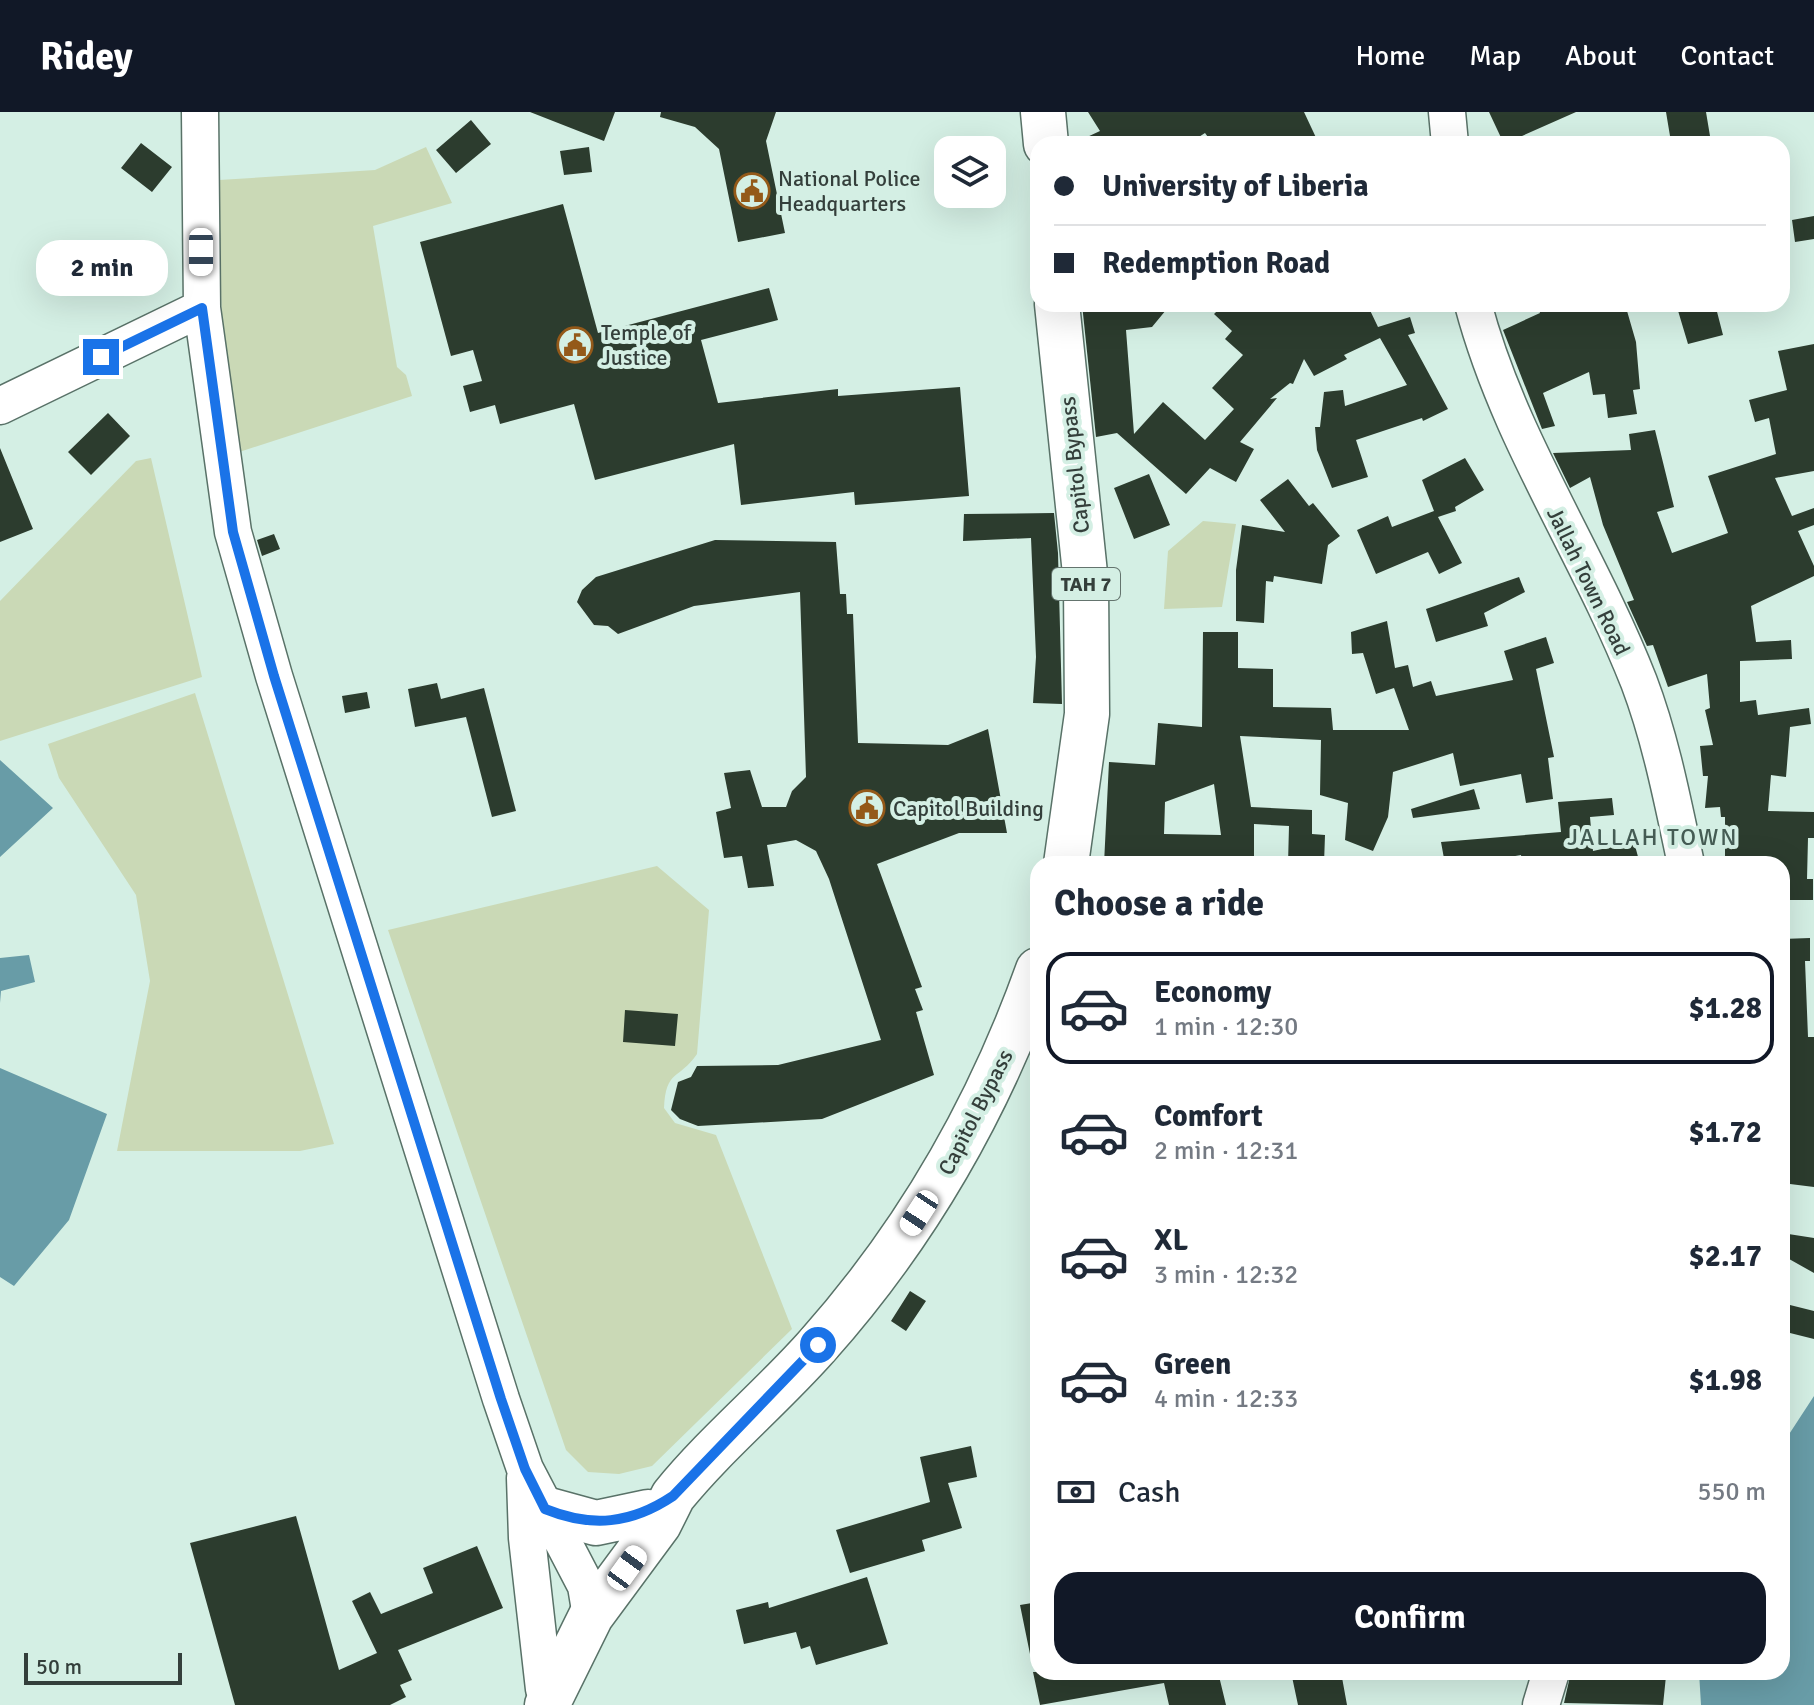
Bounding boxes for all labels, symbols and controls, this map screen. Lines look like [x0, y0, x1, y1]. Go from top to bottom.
text: Ridey [40, 33, 133, 80]
text: Home [1356, 39, 1425, 73]
text: Map [1469, 39, 1521, 73]
text: About [1565, 39, 1637, 73]
text: Contact [1681, 39, 1774, 73]
map controls [934, 136, 1006, 208]
button: layers [934, 136, 1006, 208]
place label: National Police Headquarters [778, 165, 920, 217]
text: University of Liberia [1102, 168, 1369, 205]
public building icon: National Police Headquarters [733, 172, 771, 210]
car [189, 228, 213, 276]
callout: 2 min [35, 241, 167, 297]
text: Redemption Road [1102, 245, 1330, 282]
text: 2 min [71, 252, 133, 284]
place label: Temple of Justice [601, 319, 693, 371]
public building icon: Temple of Justice [556, 326, 594, 364]
route end [83, 339, 119, 375]
street label: Capitol Bypass [1054, 395, 1095, 535]
street label: Jallah Town Road [1541, 503, 1636, 660]
road number: TAH 7 [1052, 568, 1120, 600]
public building icon: Capitol Building [848, 789, 886, 827]
place label: Capitol Building [893, 795, 1044, 822]
district label: JALLAH TOWN [1567, 822, 1739, 852]
text: Choose a ride [1054, 881, 1264, 926]
icon: car [1058, 972, 1130, 1044]
text: Economy [1154, 974, 1271, 1011]
text: $1.28 [1689, 990, 1762, 1027]
text: 1 min · 12:30 [1154, 1011, 1298, 1043]
street label: Capitol Bypass [932, 1045, 1019, 1180]
icon: car [1058, 1096, 1130, 1168]
text: Comfort [1154, 1098, 1263, 1135]
text: $1.72 [1689, 1114, 1762, 1151]
text: 2 min · 12:31 [1154, 1135, 1298, 1167]
car [896, 1186, 942, 1240]
icon: car [1058, 1220, 1130, 1292]
text: XL [1154, 1222, 1188, 1259]
text: $2.17 [1689, 1238, 1762, 1275]
text: 3 min · 12:32 [1154, 1259, 1298, 1291]
route start [800, 1327, 836, 1363]
icon: car [1058, 1344, 1130, 1416]
text: Green [1154, 1346, 1231, 1383]
text: $1.98 [1689, 1362, 1762, 1399]
text: 4 min · 12:33 [1154, 1383, 1298, 1415]
icon: cash [1054, 1470, 1098, 1514]
text: Cash [1118, 1474, 1181, 1511]
text: 550 m [1697, 1476, 1766, 1508]
car [603, 1542, 651, 1594]
button: Confirm [1054, 1572, 1766, 1664]
scale bar [24, 1649, 182, 1685]
text: 50 m [36, 1653, 82, 1680]

